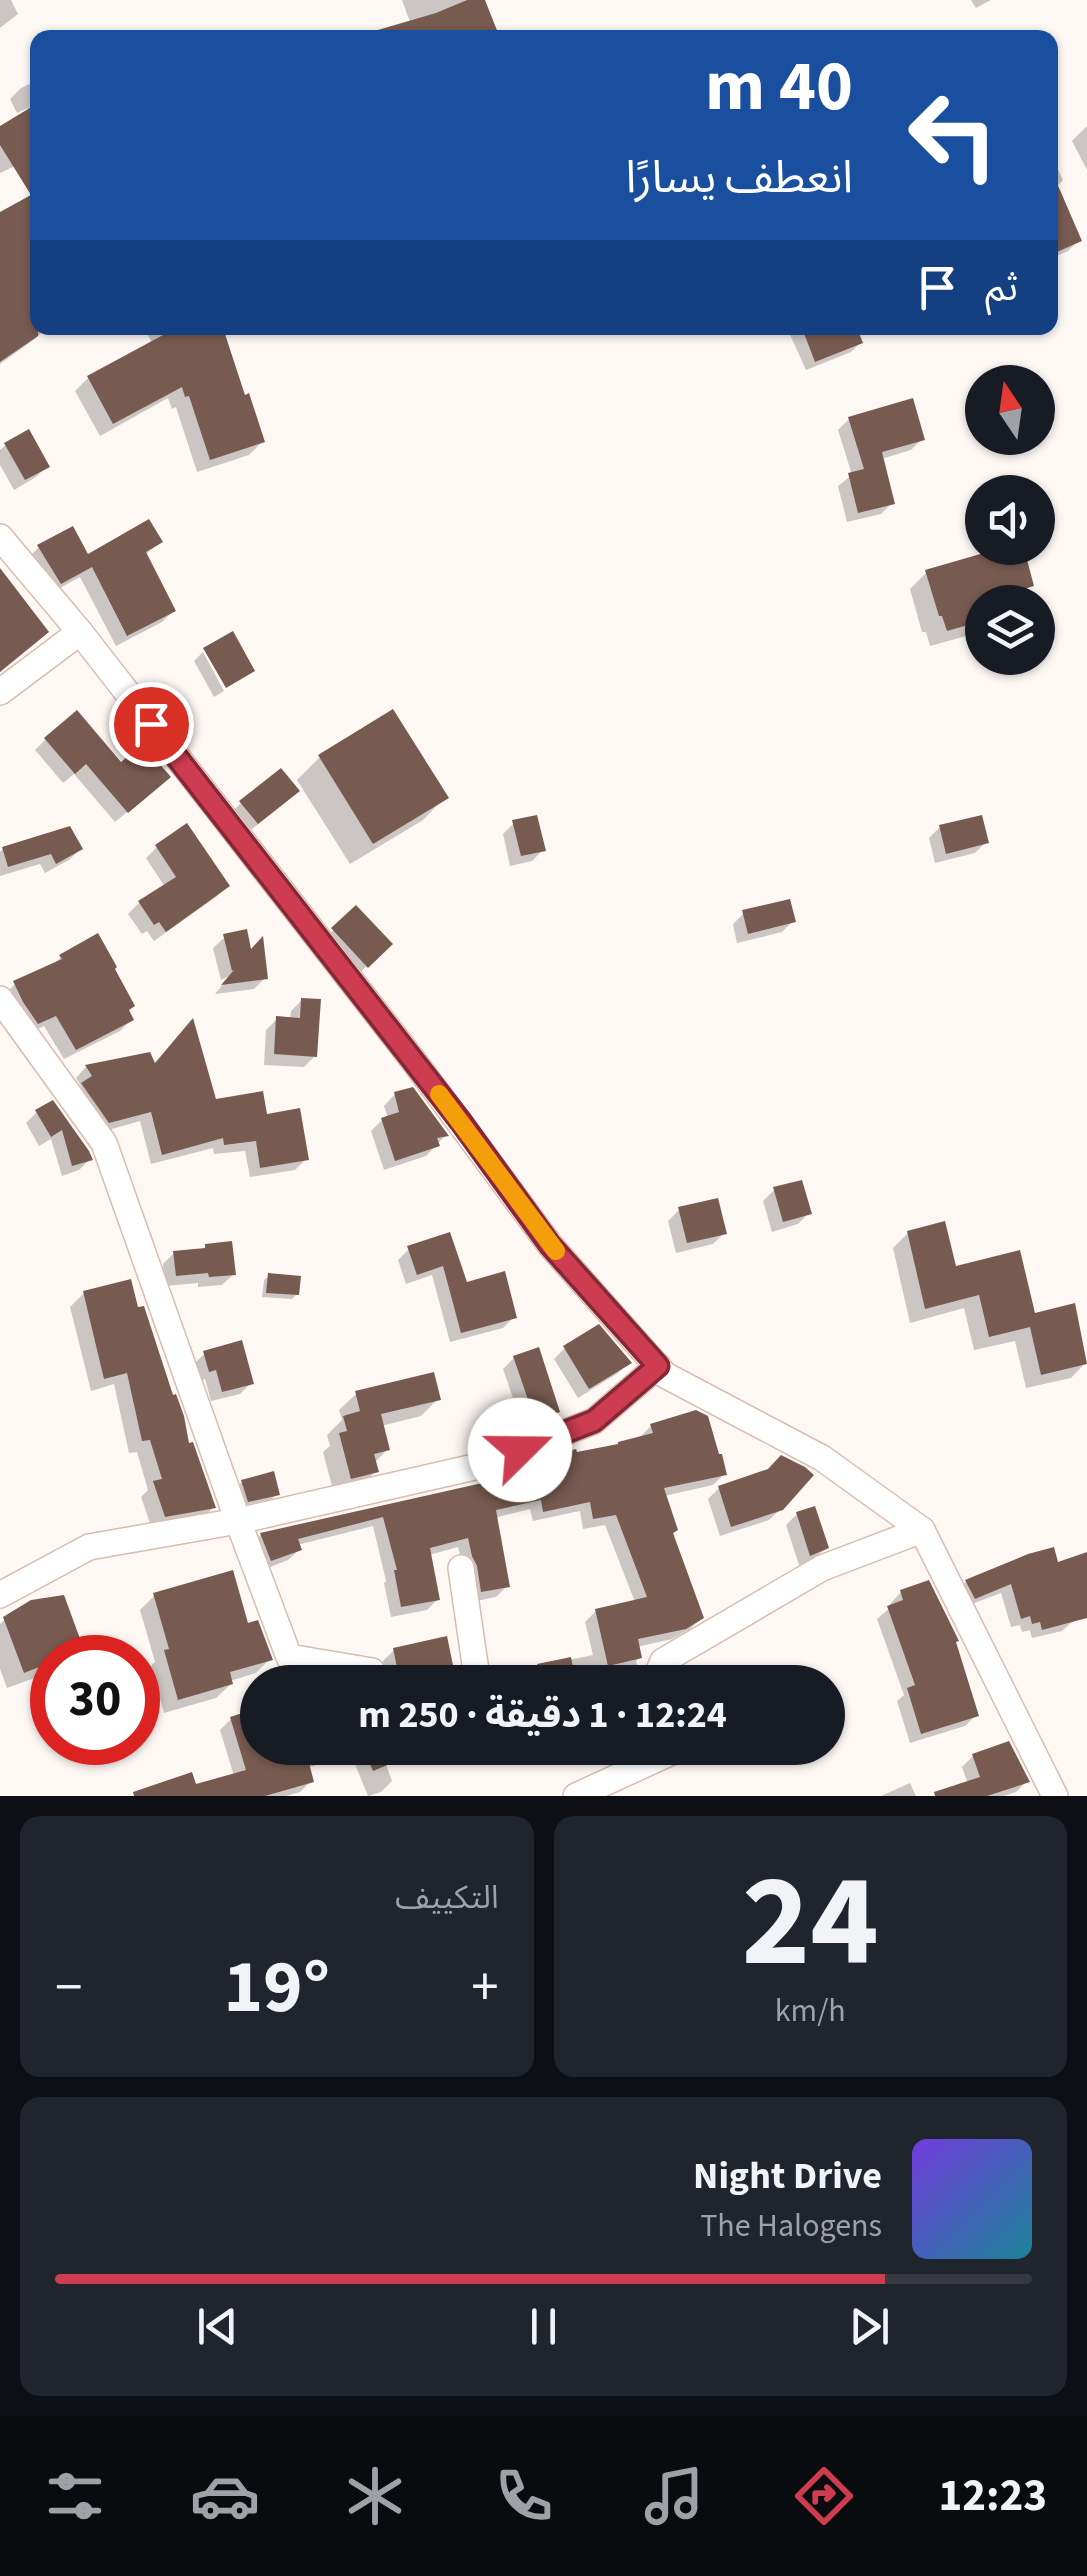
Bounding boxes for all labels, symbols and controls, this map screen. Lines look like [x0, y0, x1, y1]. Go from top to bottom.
text: 40 m [705, 37, 853, 137]
icon: left [888, 70, 1018, 200]
text: انعطف يسارًا [625, 146, 853, 210]
icon: arrive [910, 260, 965, 315]
text: ثم [985, 261, 1018, 315]
north arrow [965, 365, 1055, 455]
map controls [965, 365, 1055, 675]
button: sound [965, 475, 1055, 565]
button: layers [965, 585, 1055, 675]
pin [109, 682, 194, 767]
icon: arrive [124, 697, 179, 752]
position arrow [468, 1398, 572, 1502]
speed limit sign: 30 [30, 1635, 160, 1765]
text: 12:24 · 1 دقيقة · 250 m [358, 1688, 727, 1742]
text: 24 [742, 1830, 879, 2015]
text: التكييف [395, 1875, 499, 1921]
text: 19° [223, 1934, 330, 2041]
text: − [55, 1949, 82, 2027]
text: + [471, 1949, 498, 2027]
text: km/h [775, 1988, 846, 2034]
text: Night Drive [693, 2149, 882, 2203]
text: The Halogens [700, 2203, 882, 2249]
icon: previous [190, 2299, 245, 2354]
icon: pause [516, 2299, 571, 2354]
icon: next [842, 2299, 897, 2354]
icon: filters [40, 2461, 110, 2531]
icon: car [190, 2461, 260, 2531]
icon: climate [340, 2461, 410, 2531]
icon: phone [489, 2461, 559, 2531]
icon: music [639, 2461, 709, 2531]
icon: directions [789, 2461, 859, 2531]
text: 12:23 [939, 2464, 1047, 2528]

